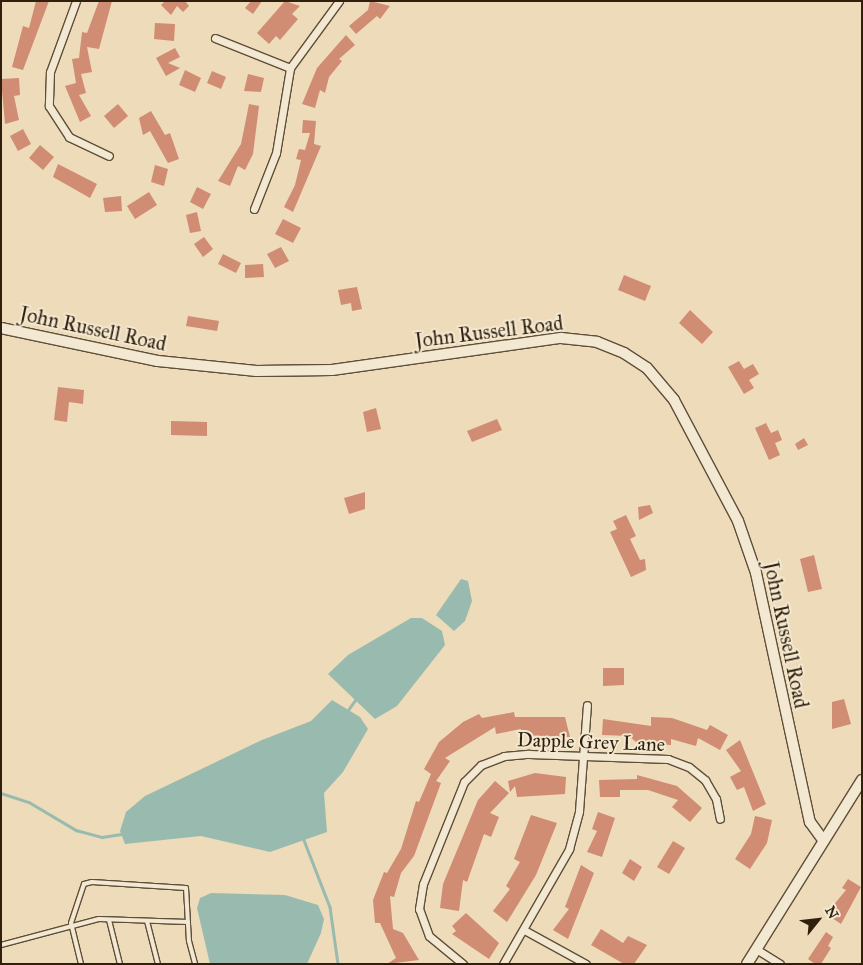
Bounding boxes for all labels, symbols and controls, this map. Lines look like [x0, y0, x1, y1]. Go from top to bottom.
street label: John Russell Road [18, 302, 168, 356]
street label: John Russell Road [413, 311, 565, 353]
street label: John Russell Road [759, 560, 813, 710]
street label: Dapple Grey Lane [516, 727, 666, 757]
north arrow [793, 895, 843, 945]
text: N [821, 903, 842, 922]

